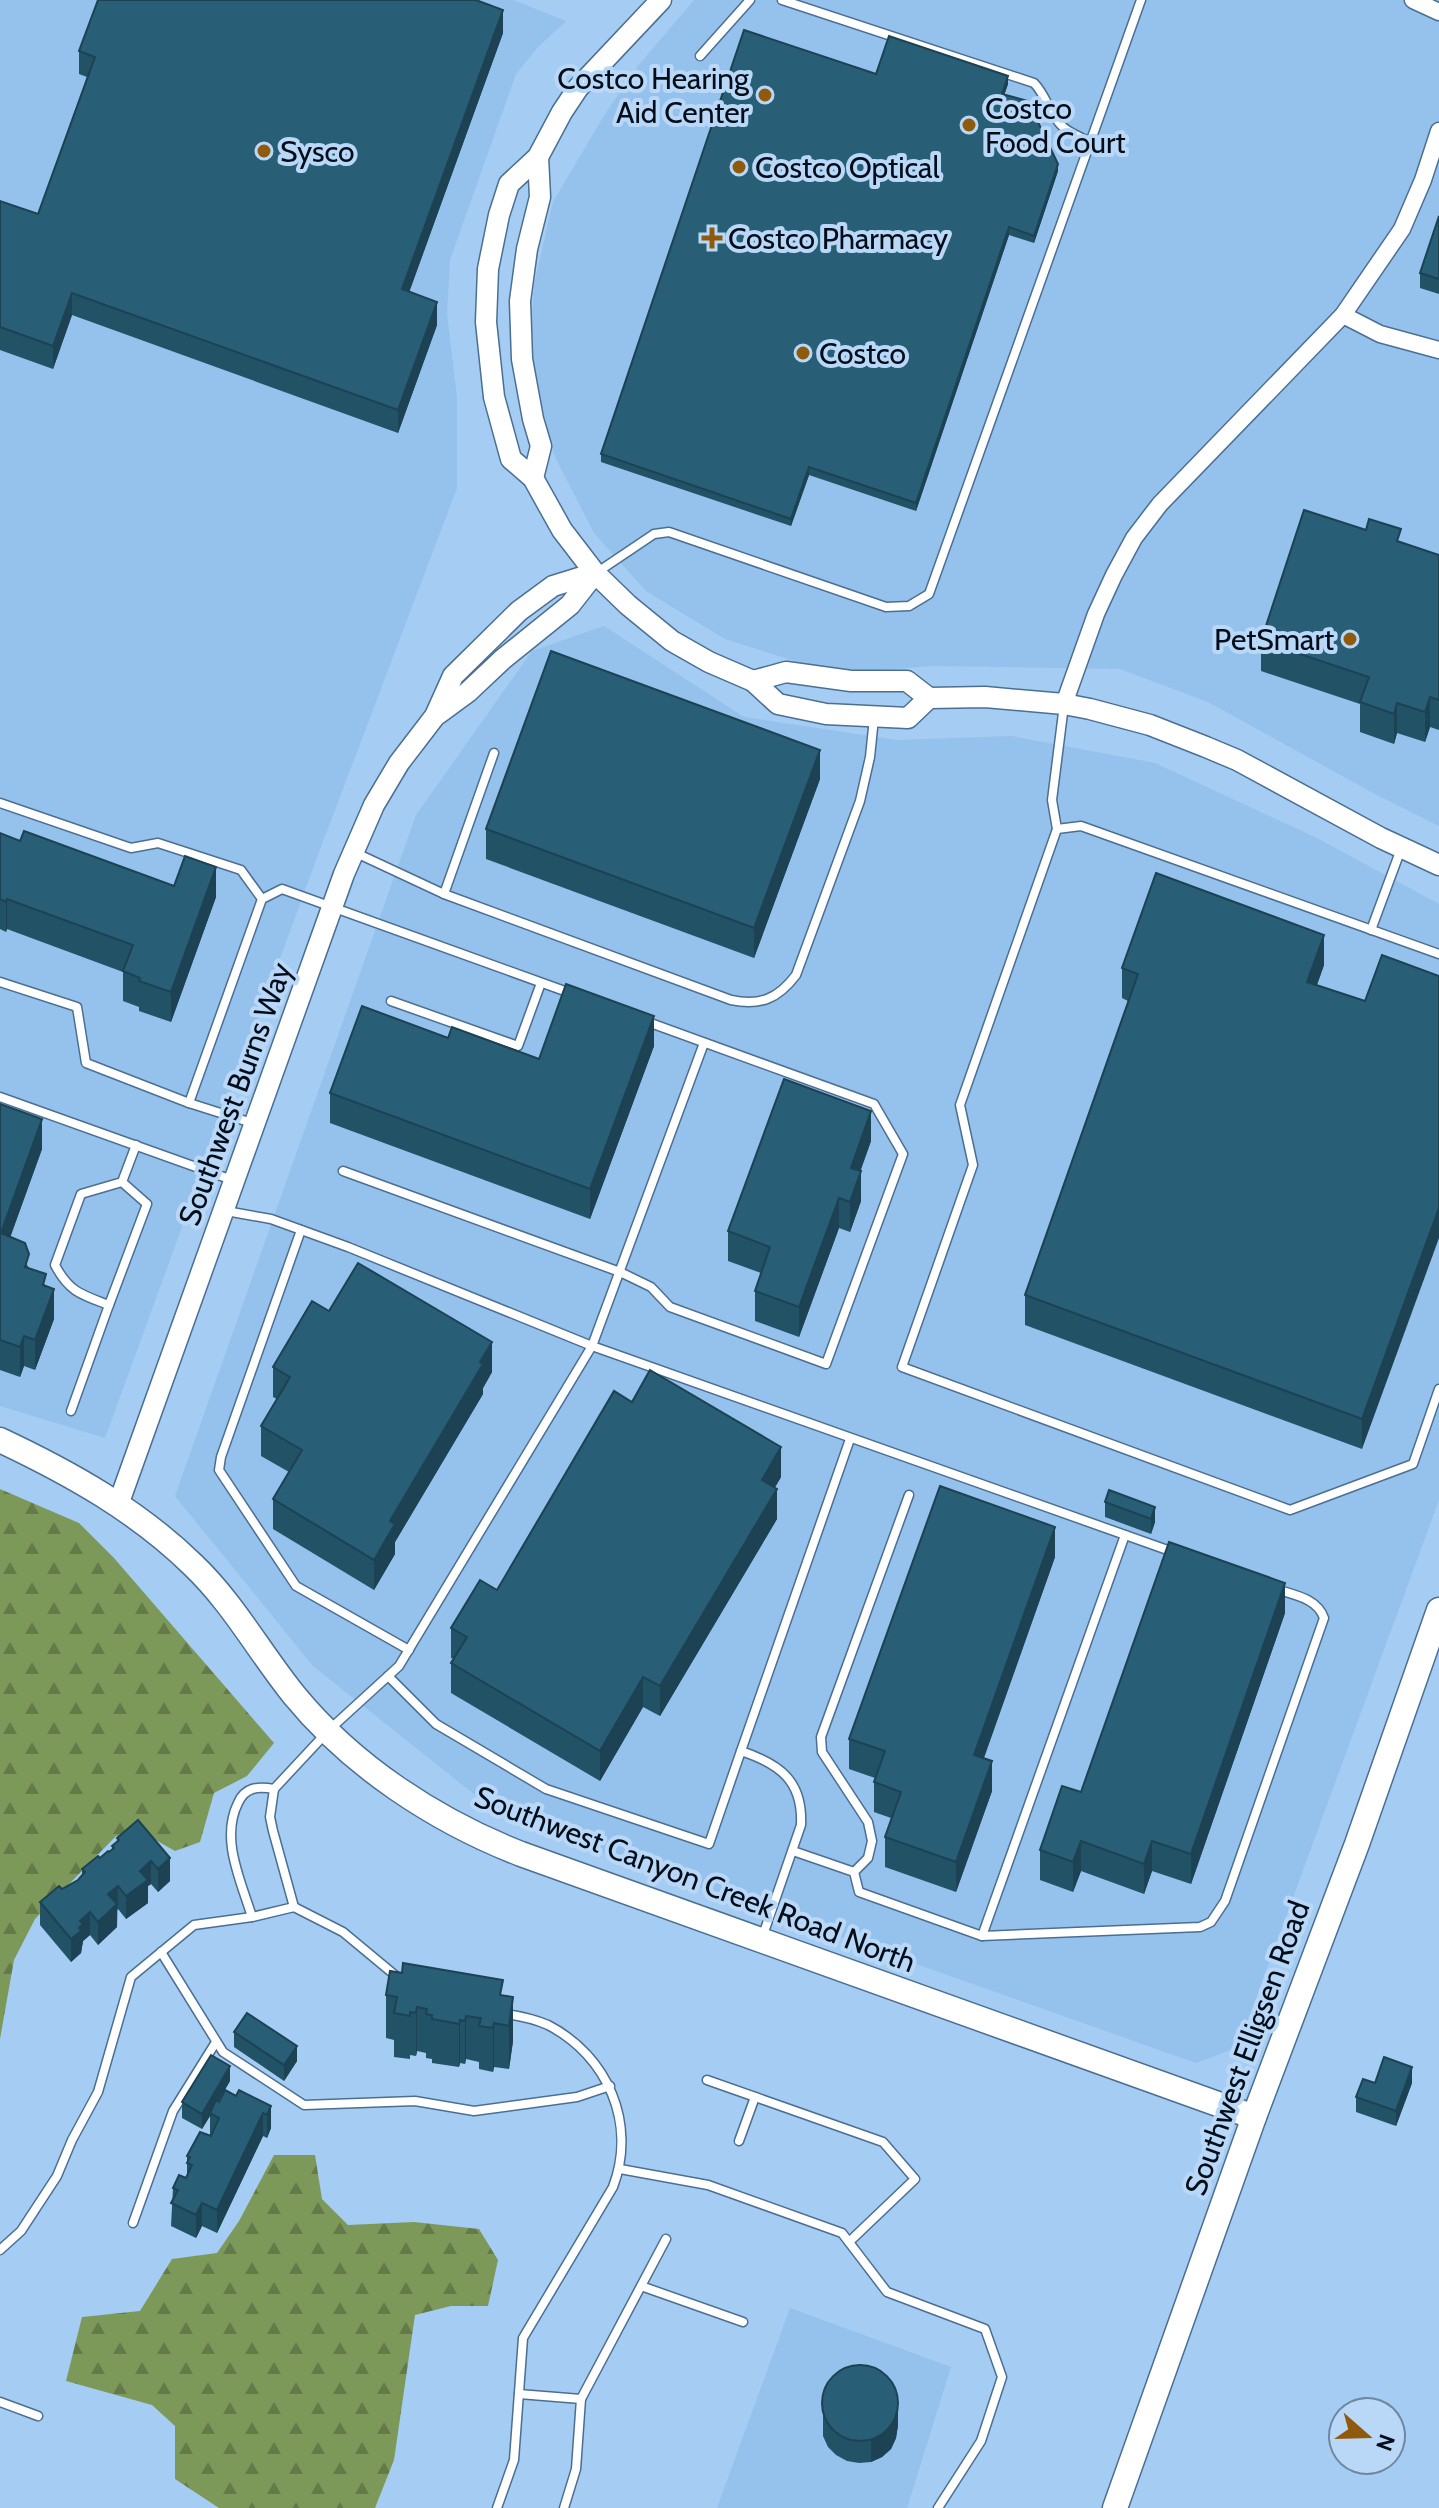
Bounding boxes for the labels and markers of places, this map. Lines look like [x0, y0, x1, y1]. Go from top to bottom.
place label: Costco Hearing Aid Center [557, 60, 750, 131]
marker: Costco Hearing Aid Center [756, 86, 774, 104]
place label: Costco Food Court [985, 90, 1126, 161]
marker: Costco Food Court [960, 116, 978, 134]
place label: Sysco [280, 133, 354, 170]
marker: Sysco [255, 142, 273, 160]
place label: Costco Optical [755, 149, 940, 186]
marker: Costco Optical [730, 158, 748, 176]
place label: Costco Pharmacy [728, 220, 948, 257]
marker: Costco Pharmacy [703, 229, 721, 247]
place label: Costco [819, 335, 906, 372]
marker: Costco [794, 344, 812, 362]
place label: PetSmart [1214, 621, 1334, 658]
marker: PetSmart [1341, 630, 1359, 648]

